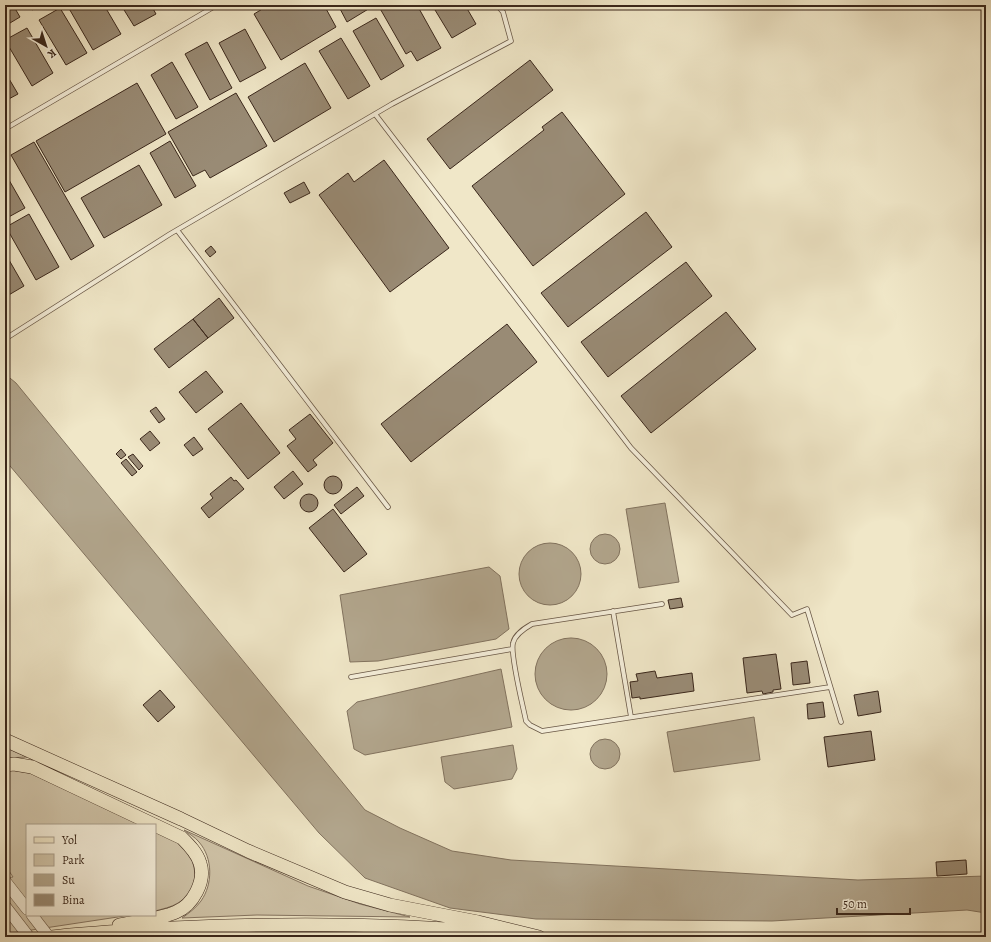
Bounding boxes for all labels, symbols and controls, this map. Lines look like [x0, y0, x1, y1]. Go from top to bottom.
north arrow [26, 26, 66, 66]
text: K [44, 45, 60, 62]
legend [26, 824, 156, 916]
text: Yol [61, 832, 77, 848]
text: Park [62, 852, 85, 868]
text: Su [62, 872, 75, 888]
scale bar [837, 890, 910, 916]
text: Bina [62, 892, 85, 908]
text: 50 m [843, 896, 867, 912]

